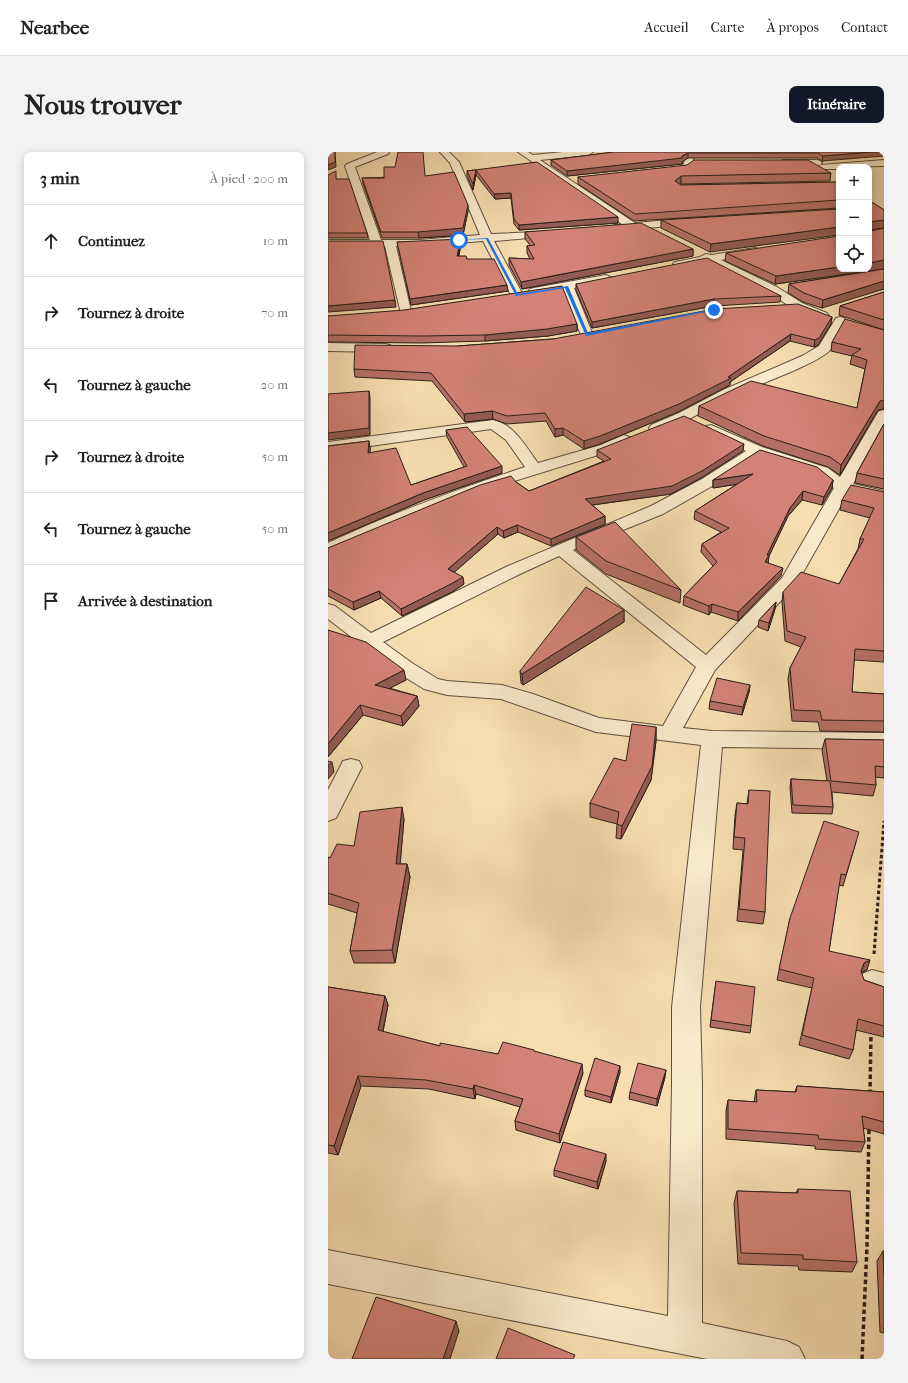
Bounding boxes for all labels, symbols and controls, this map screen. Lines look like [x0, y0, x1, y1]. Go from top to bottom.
text: Nearbee [20, 17, 89, 39]
text: Accueil [644, 19, 689, 36]
text: Carte [711, 19, 744, 36]
text: À propos [766, 19, 819, 36]
text: Contact [841, 19, 888, 36]
button: Itinéraire [789, 86, 884, 123]
text: Nous trouver [24, 88, 181, 121]
map controls [836, 164, 872, 272]
button: + [836, 164, 872, 200]
text: 3 min [40, 168, 80, 188]
text: À pied · 200 m [210, 171, 288, 186]
button: − [836, 200, 872, 236]
icon: ahead [40, 230, 62, 252]
route start [450, 231, 468, 249]
text: Continuez [78, 232, 145, 250]
text: 10 m [263, 233, 288, 248]
button: locate [836, 236, 872, 272]
route end [705, 301, 723, 319]
icon: right [40, 302, 62, 324]
text: Tournez à droite [78, 304, 184, 322]
text: 70 m [261, 305, 288, 320]
icon: left [40, 374, 62, 396]
text: Tournez à gauche [78, 376, 191, 394]
text: 20 m [261, 377, 288, 392]
icon: right [40, 446, 62, 468]
text: Tournez à droite [78, 448, 184, 466]
text: 50 m [262, 449, 288, 464]
icon: left [40, 518, 62, 540]
text: Tournez à gauche [78, 520, 191, 538]
text: 50 m [262, 521, 288, 536]
icon: arrive [40, 590, 62, 612]
text: Arrivée à destination [78, 592, 213, 610]

